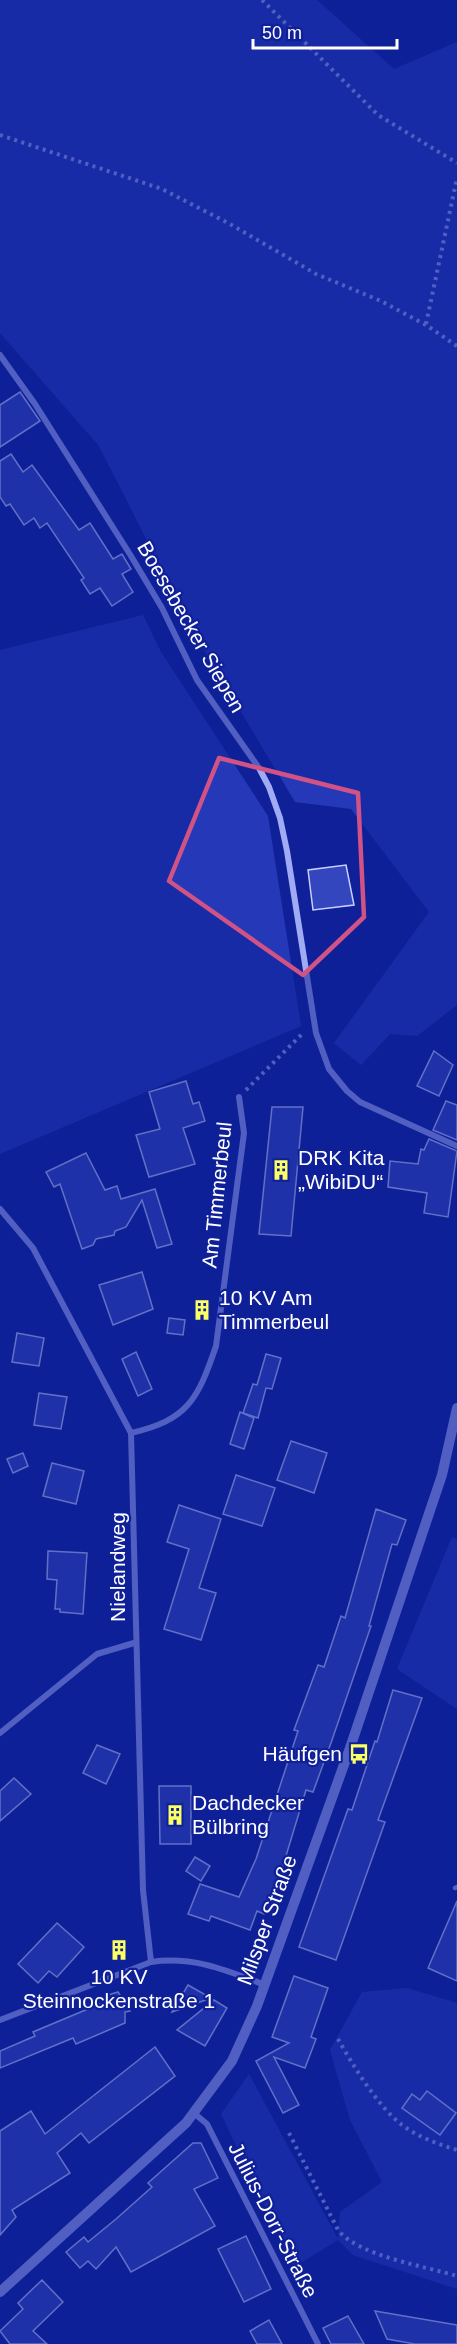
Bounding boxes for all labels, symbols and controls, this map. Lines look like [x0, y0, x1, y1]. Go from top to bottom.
scale bar [253, 12, 397, 50]
text: 50 m [262, 23, 302, 43]
street label: Boesebecker Siepen [133, 537, 250, 716]
street label: Am Timmerbeul [197, 1121, 236, 1269]
place label: DRK Kita „WibiDU“ [298, 1146, 385, 1193]
building icon: DRK Kita „WibiDU“ [269, 1158, 293, 1182]
place label: 10 KV Am Timmerbeul [219, 1286, 329, 1333]
building icon: 10 KV Am Timmerbeul [190, 1298, 214, 1322]
street label: Nielandweg [106, 1512, 129, 1622]
place label: Häufgen [263, 1742, 342, 1765]
bus stop icon: Häufgen [347, 1742, 371, 1766]
place label: Dachdecker Bülbring [192, 1791, 304, 1838]
building icon: Dachdecker Bülbring [163, 1803, 187, 1827]
street label: Milsper Straße [232, 1852, 301, 1988]
building icon: 10 KV Steinnockenstraße 1 [107, 1938, 131, 1962]
place label: 10 KV Steinnockenstraße 1 [23, 1965, 215, 2012]
street label: Julius-Dorr-Straße [224, 2138, 323, 2301]

